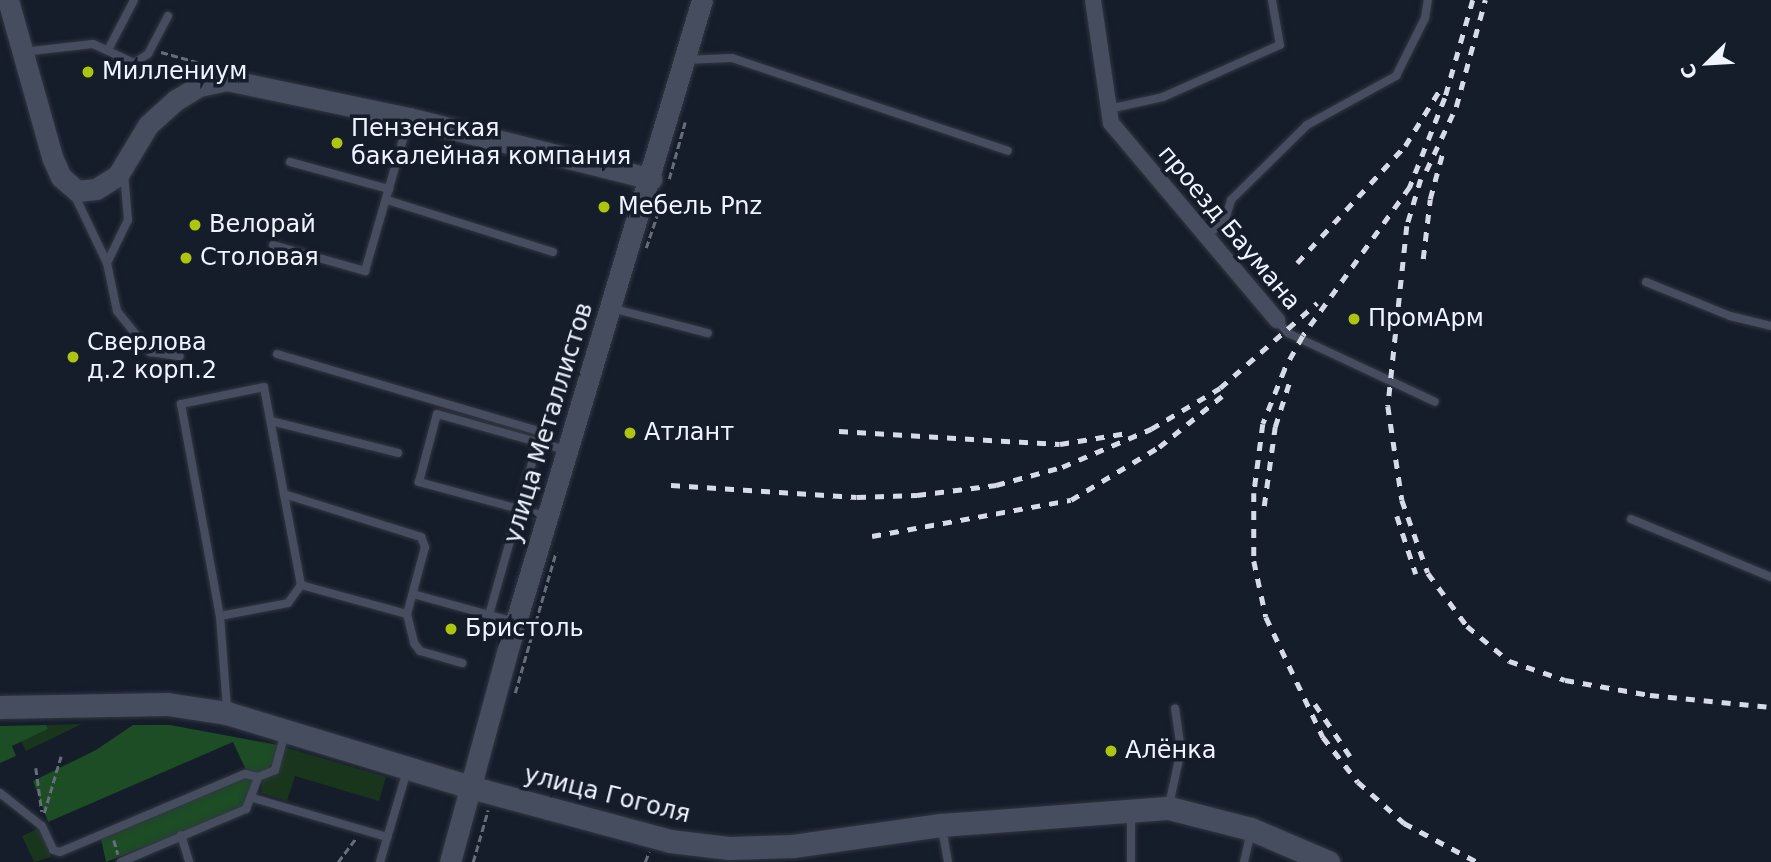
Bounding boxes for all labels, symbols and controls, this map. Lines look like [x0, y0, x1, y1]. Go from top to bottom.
north arrow [1673, 28, 1743, 98]
place label: Миллениум [102, 58, 247, 86]
text: С [1676, 61, 1702, 82]
marker: Миллениум [80, 64, 96, 80]
place label: Пензенская бакалейная компания [351, 115, 631, 171]
marker: Пензенская бакалейная компания [329, 135, 345, 151]
street label: проезд Баумана [1152, 140, 1306, 316]
place label: Мебель Pnz [618, 193, 762, 221]
marker: Мебель Pnz [596, 199, 612, 215]
place label: Велорай [209, 211, 316, 239]
marker: Велорай [187, 217, 203, 233]
place label: Столовая [200, 244, 319, 272]
marker: Столовая [178, 250, 194, 266]
street label: улица Металлистов [499, 299, 599, 547]
place label: ПромАрм [1368, 305, 1484, 333]
marker: ПромАрм [1346, 311, 1362, 327]
place label: Сверлова д.2 корп.2 [87, 329, 217, 385]
marker: Сверлова д.2 корп.2 [65, 349, 81, 365]
place label: Атлант [644, 419, 734, 447]
marker: Атлант [622, 425, 638, 441]
place label: Бристоль [465, 615, 584, 643]
marker: Бристоль [443, 621, 459, 637]
place label: Алёнка [1125, 737, 1216, 765]
marker: Алёнка [1103, 743, 1119, 759]
street label: улица Гоголя [521, 760, 693, 830]

